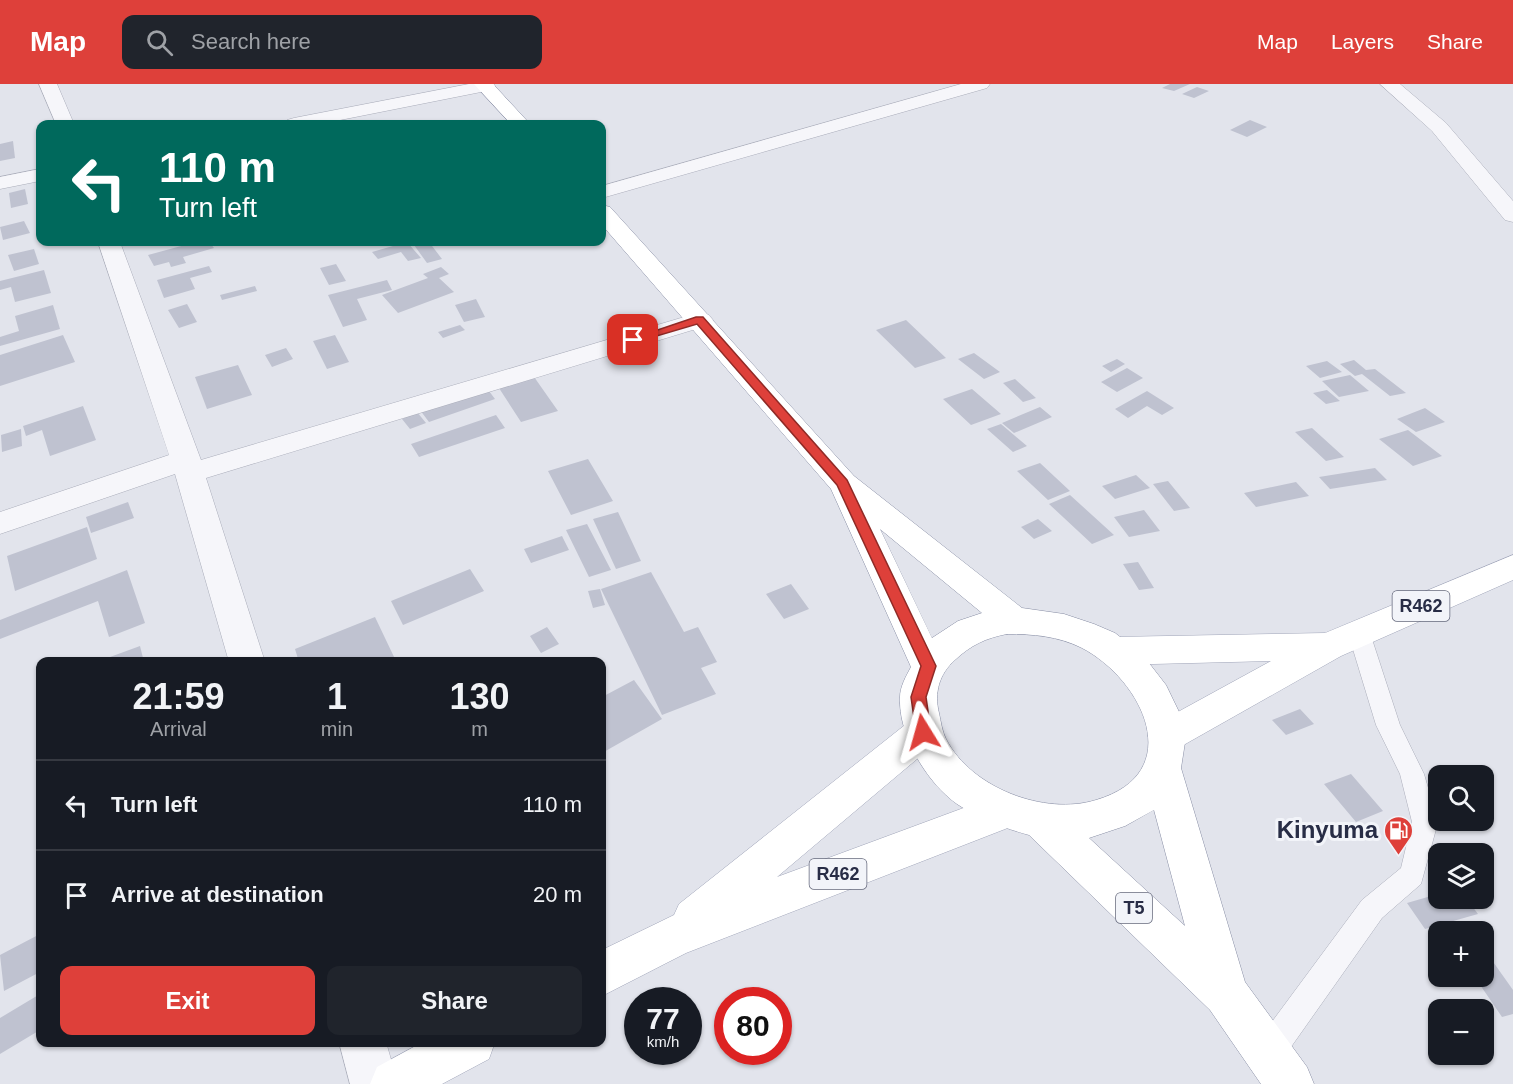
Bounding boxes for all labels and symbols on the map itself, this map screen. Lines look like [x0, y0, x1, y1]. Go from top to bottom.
pin [607, 314, 658, 365]
road number: R462 [1392, 591, 1450, 621]
position arrow [891, 700, 955, 764]
fuel station icon: Kinyuma [1383, 814, 1415, 856]
place label: Kinyuma [1277, 816, 1379, 843]
road number: R462 [810, 859, 866, 889]
road number: T5 [1116, 893, 1152, 923]
speed limit sign: 80 [714, 987, 792, 1065]

